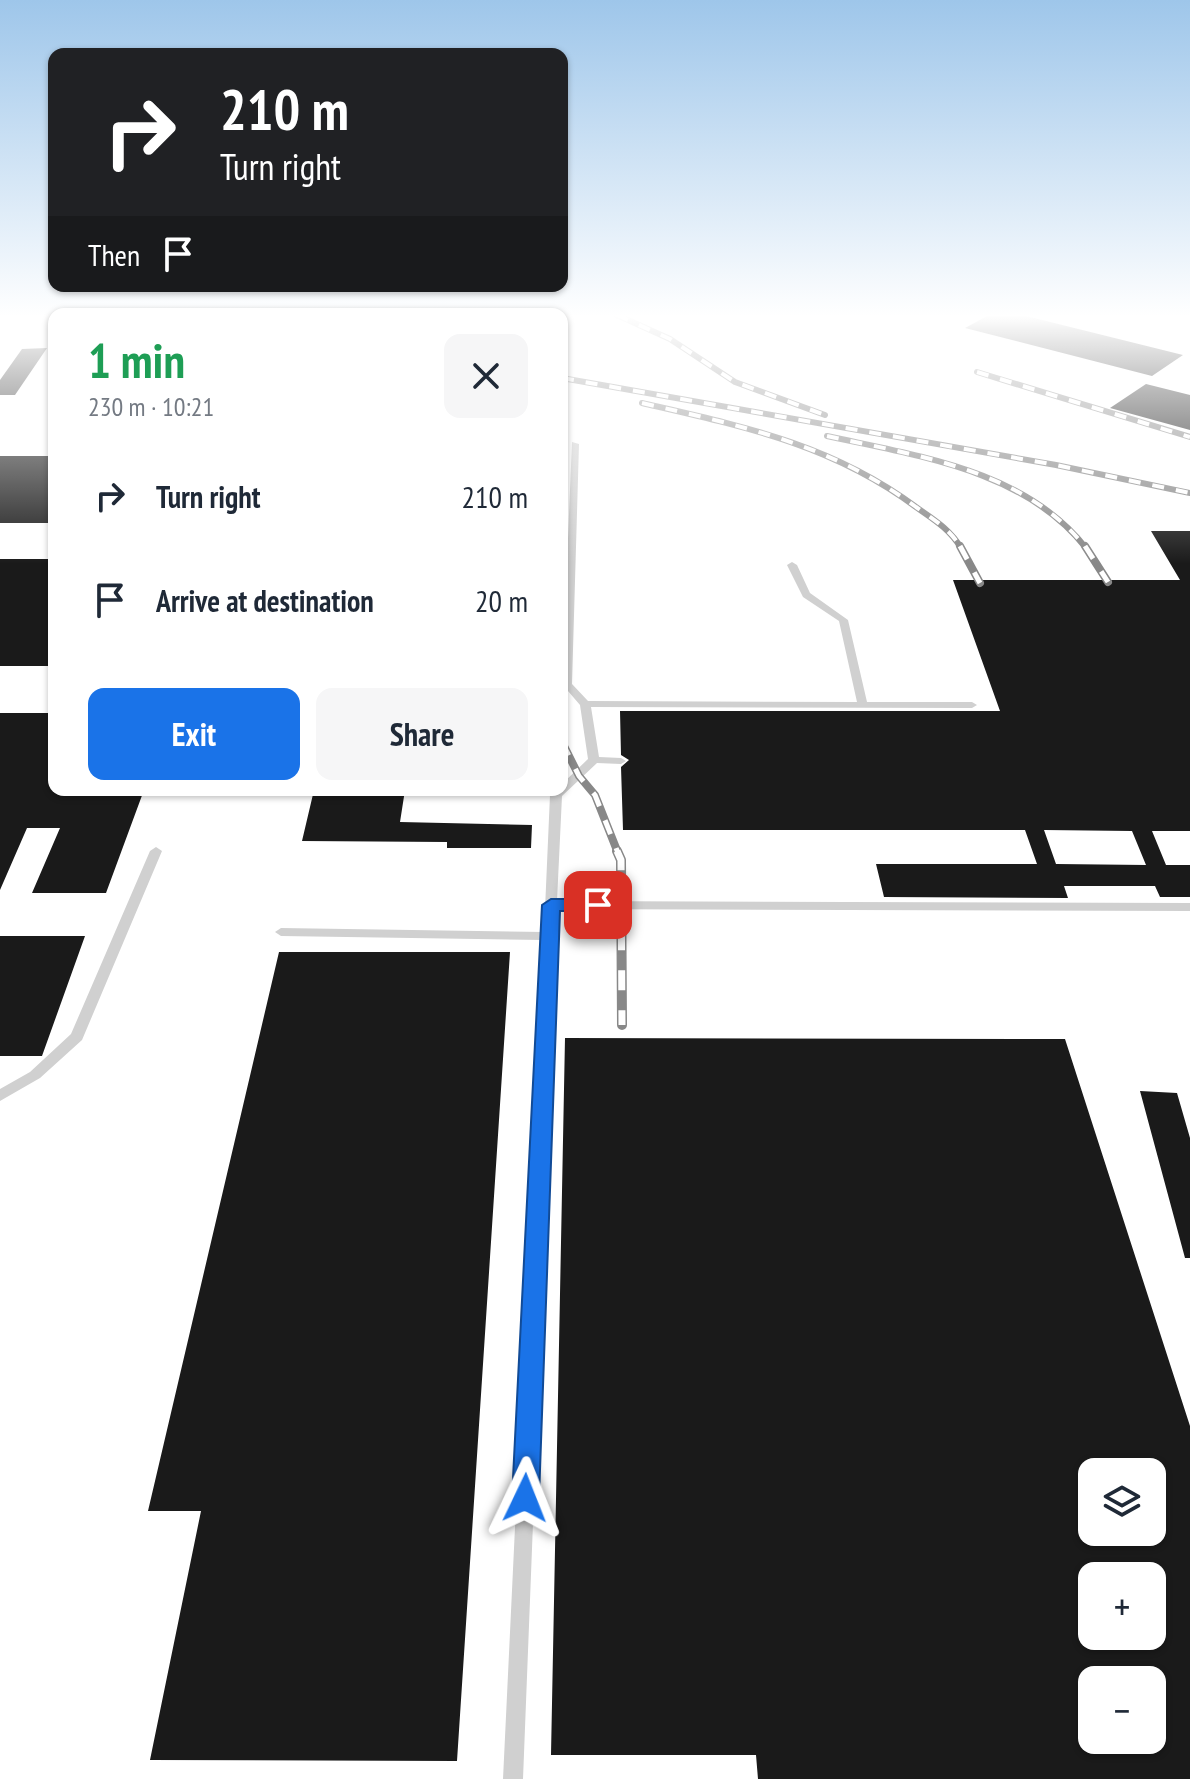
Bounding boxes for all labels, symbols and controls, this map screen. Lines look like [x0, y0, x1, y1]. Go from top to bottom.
text: 210 m [220, 73, 349, 145]
icon: right [88, 80, 192, 184]
text: Turn right [220, 143, 341, 190]
icon: arrive [156, 232, 200, 276]
text: Then [88, 235, 140, 274]
text: 1 min [88, 329, 185, 391]
button: close [444, 334, 528, 418]
text: 230 m · 10:21 [88, 390, 214, 423]
icon: right [88, 474, 132, 518]
text: Turn right [156, 477, 260, 516]
text: 210 m [462, 477, 528, 516]
icon: arrive [88, 578, 132, 622]
text: Arrive at destination [156, 581, 374, 620]
text: 20 m [475, 581, 528, 620]
button: Exit [88, 688, 300, 780]
button: Share [316, 688, 528, 780]
pin [564, 871, 632, 939]
icon: arrive [576, 883, 620, 927]
position arrow [483, 1456, 567, 1540]
map controls [1078, 1458, 1166, 1754]
button: layers [1078, 1458, 1166, 1546]
button: + [1078, 1562, 1166, 1650]
button: − [1078, 1666, 1166, 1754]

